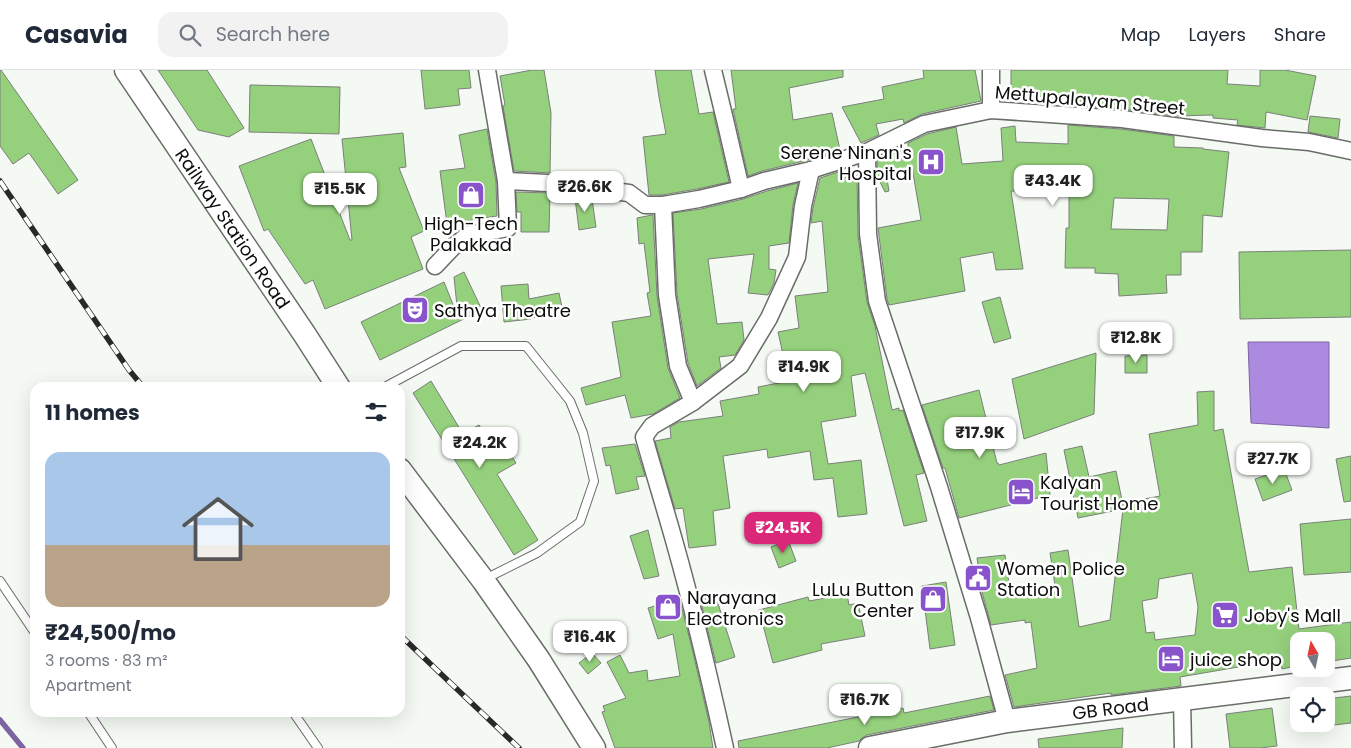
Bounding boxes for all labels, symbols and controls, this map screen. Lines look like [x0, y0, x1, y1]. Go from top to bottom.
search box [158, 12, 508, 57]
text: Casavia [25, 18, 128, 51]
icon: search [176, 21, 204, 49]
text: Search here [216, 21, 330, 48]
text: Map [1121, 22, 1161, 47]
text: Layers [1189, 22, 1246, 47]
text: Share [1274, 22, 1326, 47]
street label: Mettupalayam Street [994, 79, 1186, 121]
place label: Serene Ninan's Hospital [780, 140, 912, 186]
street label: Railway Station Road [170, 143, 296, 314]
hospital icon: Serene Ninan's Hospital [916, 147, 946, 177]
pin: ₹43.4K [1012, 164, 1094, 207]
text: ₹43.4K [1025, 169, 1081, 192]
pin: ₹26.6K [544, 170, 626, 213]
pin: ₹15.5K [299, 172, 381, 215]
text: ₹26.6K [558, 175, 612, 198]
text: ₹15.5K [314, 177, 366, 200]
shop icon: High-Tech Palakkad [456, 180, 486, 210]
place label: High-Tech Palakkad [424, 211, 518, 257]
theatre icon: Sathya Theatre [400, 295, 430, 325]
place label: Sathya Theatre [434, 298, 571, 323]
pin: ₹12.8K [1095, 322, 1177, 364]
text: ₹12.8K [1111, 326, 1161, 349]
pin: ₹14.9K [763, 350, 845, 393]
text: ₹14.9K [778, 355, 830, 378]
text: 11 homes [45, 398, 140, 427]
icon: filters [362, 398, 390, 426]
pin: ₹17.9K [939, 416, 1021, 459]
text: ₹17.9K [955, 421, 1005, 444]
pin: ₹24.2K [439, 426, 521, 469]
text: ₹24.2K [453, 431, 507, 454]
pin: ₹27.7K [1232, 442, 1314, 485]
text: ₹27.7K [1247, 447, 1299, 470]
place label: Kalyan Tourist Home [1040, 470, 1158, 516]
hotel icon: Kalyan Tourist Home [1006, 477, 1036, 507]
icon: home [173, 484, 263, 574]
pin: ₹24.5K [742, 512, 824, 554]
text: ₹24.5K [755, 516, 811, 539]
place label: Women Police Station [997, 556, 1125, 602]
public building icon: Women Police Station [963, 563, 993, 593]
place label: LuLu Button Center [812, 577, 914, 623]
shop icon: LuLu Button Center [918, 584, 948, 614]
place label: Narayana Electronics [687, 585, 784, 631]
shop icon: Narayana Electronics [653, 592, 683, 622]
supermarket icon: Joby's Mall [1210, 600, 1240, 630]
place label: Joby's Mall [1244, 603, 1341, 628]
text: ₹24,500/mo [45, 618, 176, 647]
pin: ₹16.4K [549, 620, 631, 663]
text: ₹16.4K [564, 625, 616, 648]
north arrow [1290, 632, 1335, 678]
map controls [1290, 632, 1335, 732]
hotel icon: juice shop [1156, 644, 1186, 674]
place label: juice shop [1189, 647, 1282, 672]
text: 3 rooms · 83 m² [45, 649, 167, 672]
text: Apartment [45, 674, 132, 697]
pin: ₹16.7K [824, 684, 906, 726]
button: locate [1290, 687, 1335, 732]
text: ₹16.7K [840, 688, 890, 711]
street label: GB Road [1071, 691, 1150, 725]

